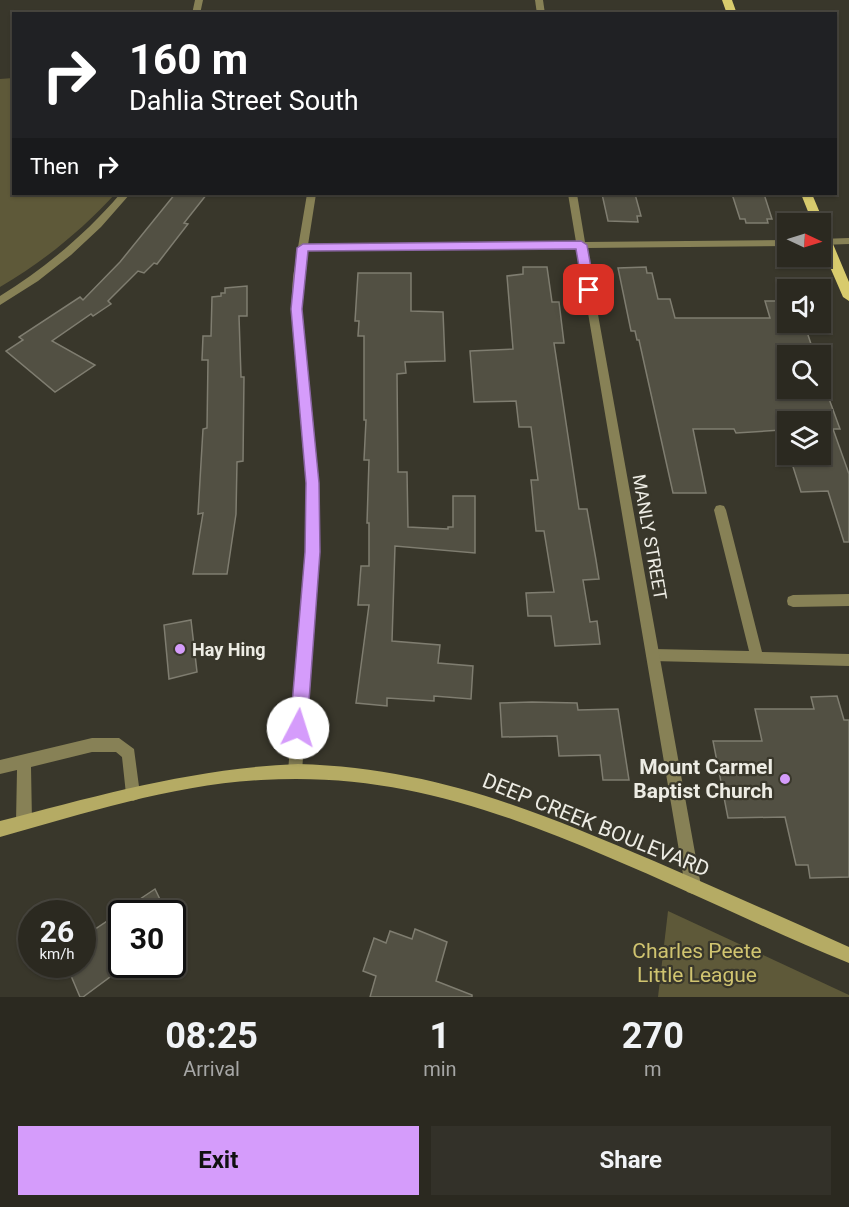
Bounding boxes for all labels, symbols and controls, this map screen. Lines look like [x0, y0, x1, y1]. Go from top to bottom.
text: 160 m [129, 35, 248, 84]
icon: right [30, 36, 108, 114]
text: Dahlia Street South [129, 85, 359, 117]
icon: right [91, 150, 124, 183]
text: Then [30, 154, 79, 179]
north arrow [777, 213, 831, 267]
map controls [777, 213, 831, 465]
pin [563, 264, 614, 315]
icon: arrive [572, 273, 605, 306]
button: sound [777, 279, 831, 333]
button: search [777, 345, 831, 399]
button: layers [777, 411, 831, 465]
street label: MANLY STREET [629, 473, 671, 602]
place label: Hay Hing [192, 639, 266, 660]
marker: Hay Hing [173, 642, 187, 656]
position arrow [266, 696, 330, 760]
place label: Mount Carmel Baptist Church [633, 755, 773, 803]
street label: DEEP CREEK BOULEVARD [479, 768, 713, 882]
marker: Mount Carmel Baptist Church [778, 772, 792, 786]
speed limit sign: 30 [108, 900, 186, 978]
text: 26 [40, 914, 74, 949]
park label: Charles Peete Little League [632, 939, 762, 987]
text: km/h [39, 945, 75, 963]
text: 08:25 [165, 1015, 258, 1057]
text: 1 [430, 1015, 450, 1057]
text: 270 [622, 1015, 684, 1057]
text: Arrival [183, 1057, 240, 1081]
text: min [423, 1057, 457, 1081]
text: m [644, 1057, 662, 1081]
button: Exit [18, 1126, 419, 1195]
button: Share [431, 1126, 831, 1195]

